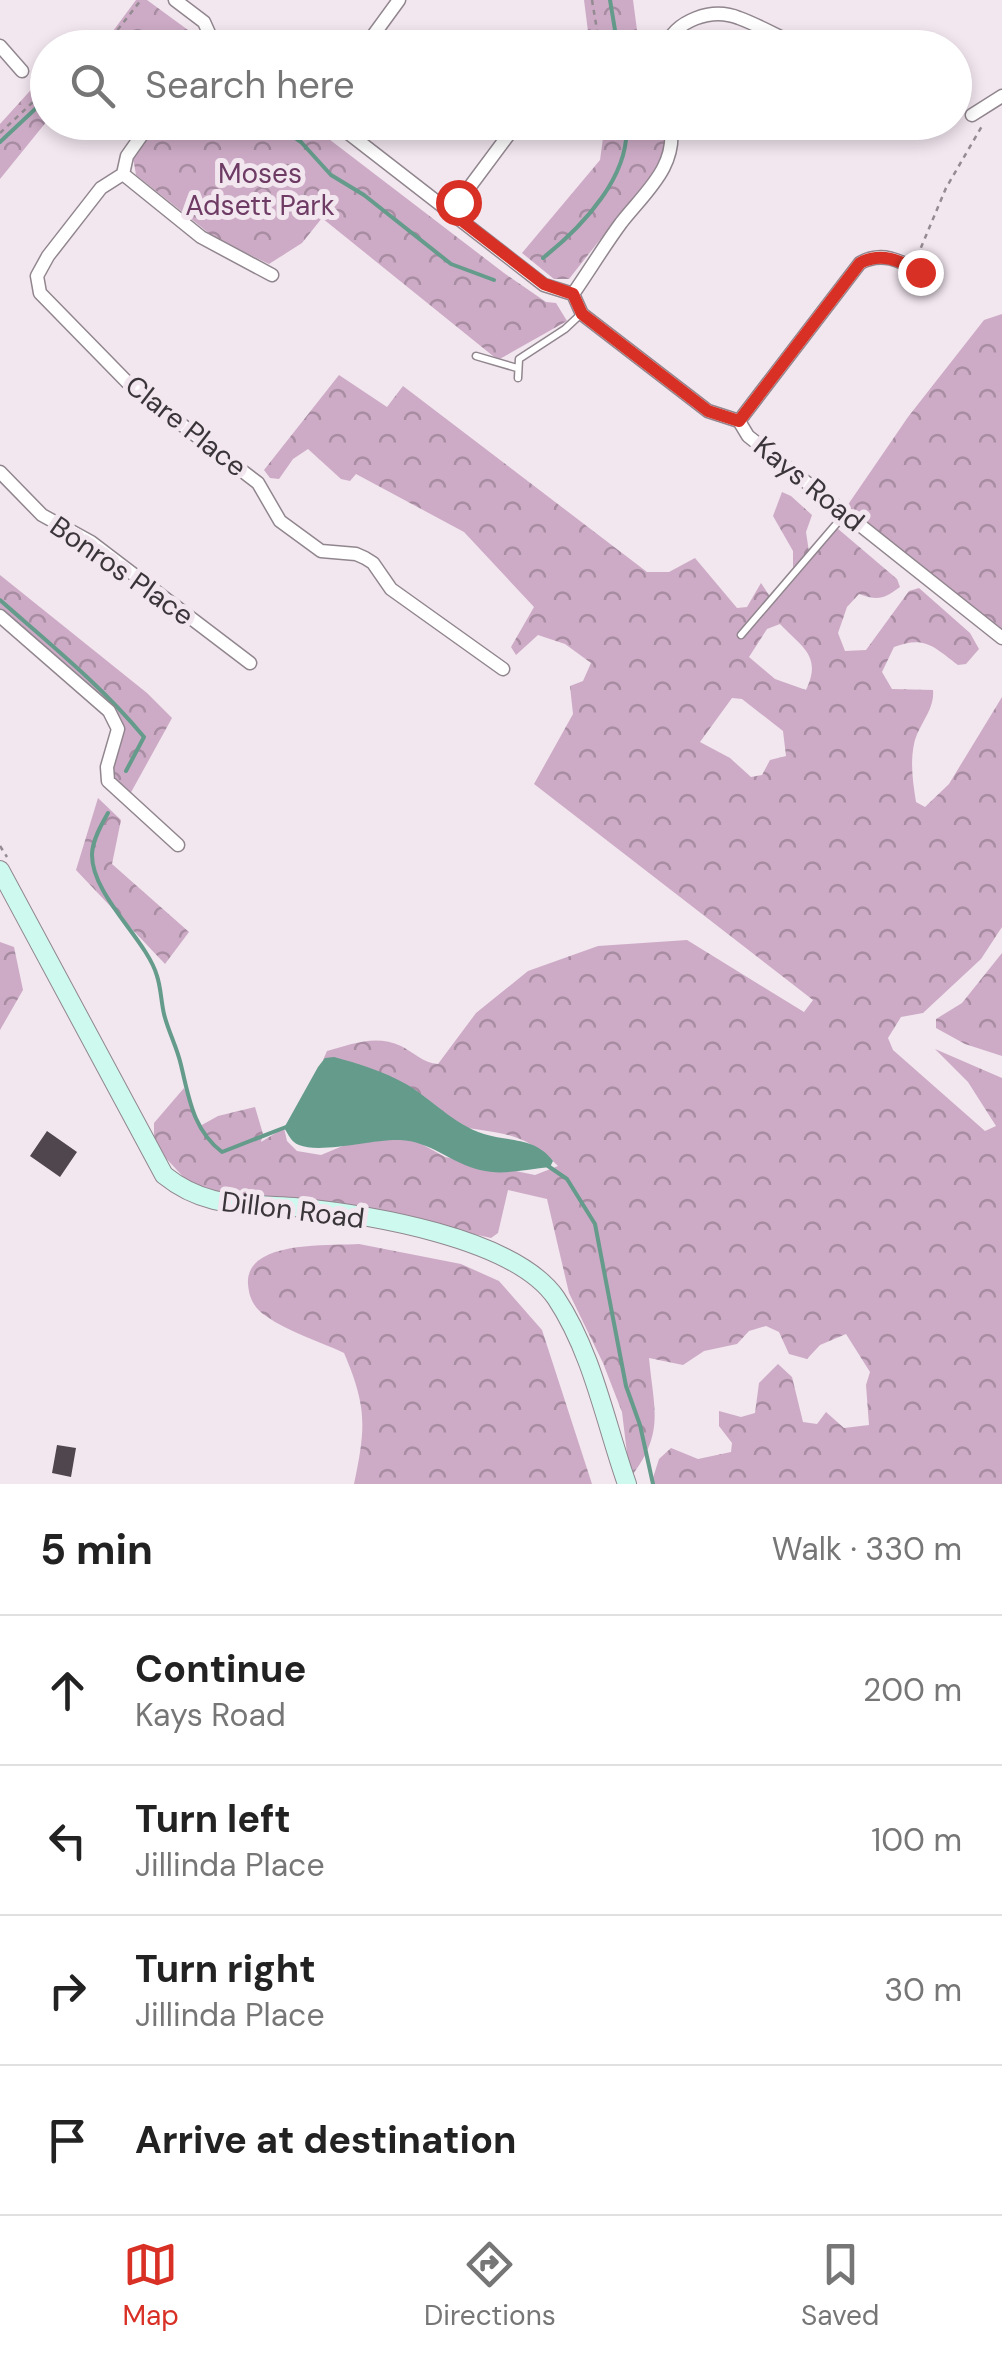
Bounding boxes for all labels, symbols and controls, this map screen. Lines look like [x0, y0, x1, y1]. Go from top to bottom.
search box [30, 30, 972, 140]
icon: search [65, 58, 120, 113]
text: Search here [145, 60, 355, 110]
park label: Moses Adsett Park [185, 155, 335, 224]
route start [436, 180, 482, 226]
route end [898, 250, 944, 296]
street label: Clare Place [118, 367, 254, 485]
street label: Kays Road [746, 428, 872, 540]
street label: Bonros Place [43, 508, 201, 634]
street label: Dillon Road [219, 1183, 367, 1237]
text: 5 min [40, 1522, 153, 1577]
text: Walk · 330 m [772, 1528, 962, 1570]
text: Continue [135, 1644, 306, 1694]
icon: ahead [40, 1663, 95, 1718]
text: 200 m [863, 1669, 962, 1711]
text: Kays Road [135, 1694, 286, 1736]
text: Turn left [135, 1794, 291, 1844]
icon: left [40, 1813, 95, 1868]
text: 100 m [871, 1819, 962, 1861]
text: Jillinda Place [135, 1844, 325, 1886]
text: Turn right [135, 1944, 316, 1994]
icon: right [40, 1963, 95, 2018]
text: 30 m [884, 1969, 962, 2011]
text: Jillinda Place [135, 1994, 325, 2036]
icon: arrive [40, 2113, 95, 2168]
text: Arrive at destination [135, 2115, 517, 2165]
tab: Map [123, 2237, 179, 2334]
tab: Directions [424, 2237, 556, 2334]
tab: Saved [801, 2237, 879, 2334]

